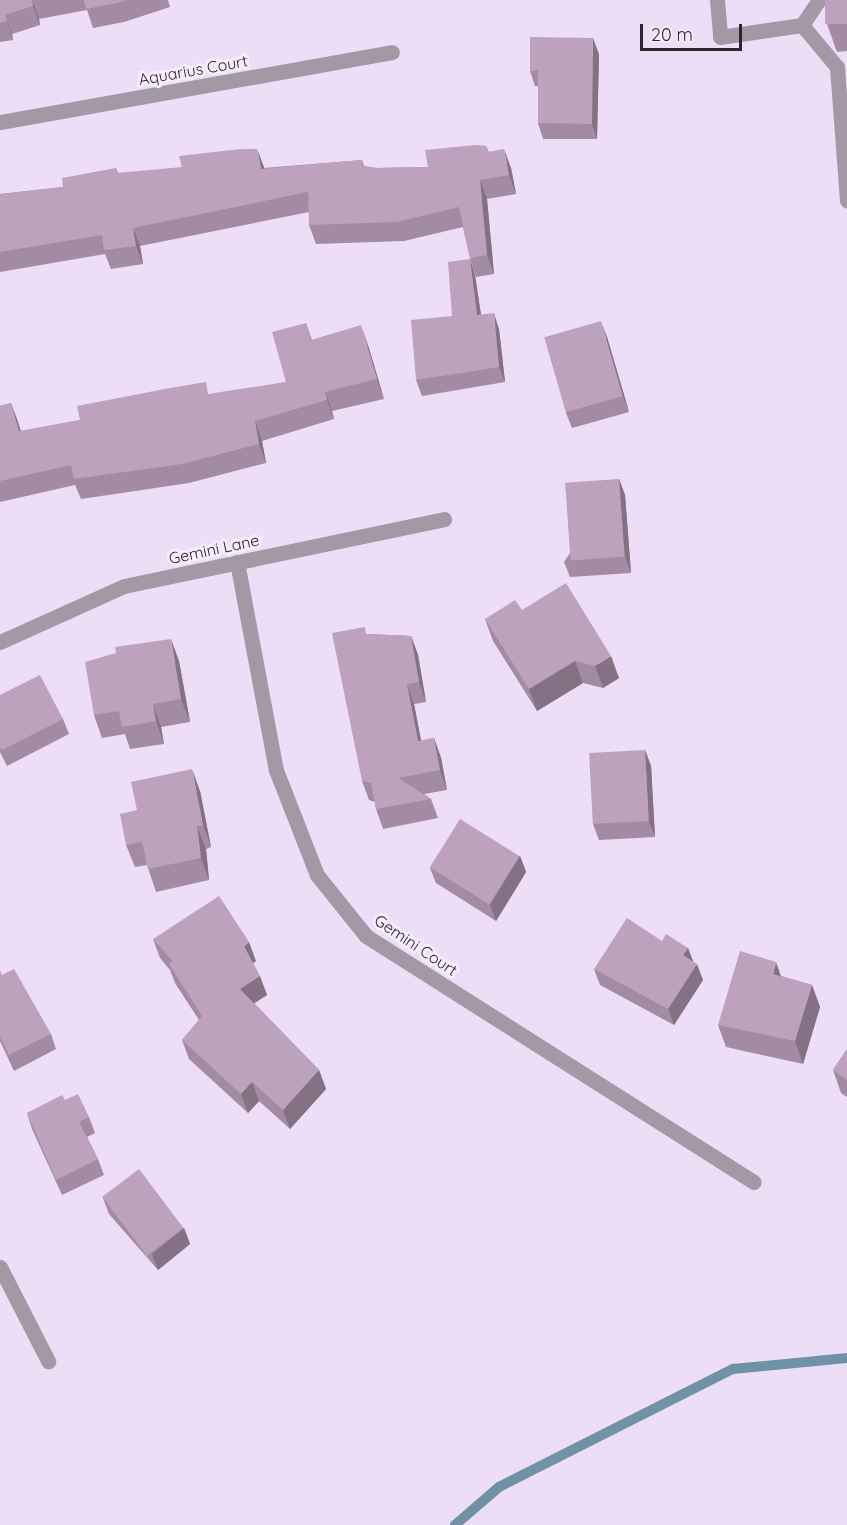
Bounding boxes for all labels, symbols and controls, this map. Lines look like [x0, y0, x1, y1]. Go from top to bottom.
scale bar [643, 12, 745, 50]
text: 20 m [651, 23, 693, 46]
street label: Aquarius Court [137, 51, 249, 89]
street label: Gemini Lane [167, 530, 261, 568]
street label: Gemini Court [371, 910, 461, 980]

